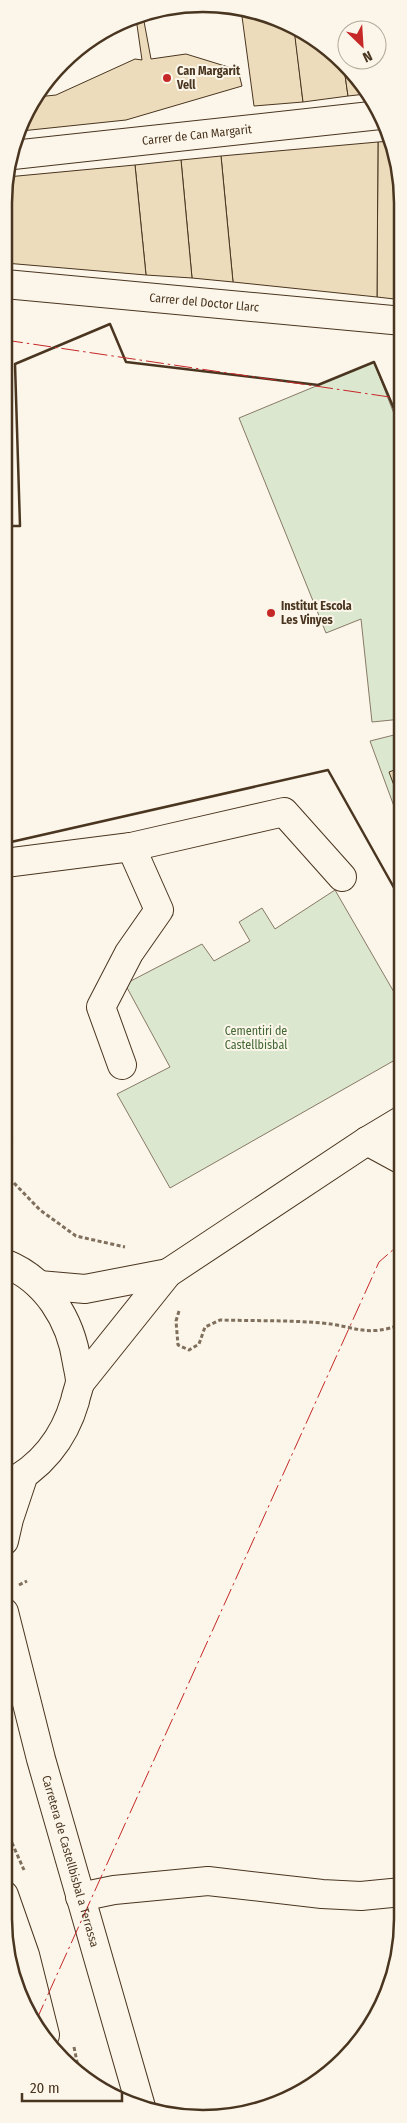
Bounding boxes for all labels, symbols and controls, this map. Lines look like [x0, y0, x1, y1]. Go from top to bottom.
north arrow [337, 20, 387, 70]
text: N [360, 47, 375, 66]
place label: Can Margarit Vell [176, 64, 241, 92]
marker: Can Margarit Vell [161, 72, 173, 84]
street label: Carrer de Can Margarit [141, 122, 252, 148]
street label: Carrer del Doctor Llarc [149, 290, 260, 315]
place label: Institut Escola Les Vinyes [281, 599, 352, 627]
marker: Institut Escola Les Vinyes [265, 607, 277, 619]
park label: Cementiri de Castellbisbal [225, 1024, 287, 1052]
street label: Carretera de Castellbisbal a Terrassa [39, 1774, 102, 1949]
scale bar [22, 2070, 122, 2102]
text: 20 m [30, 2079, 60, 2097]

